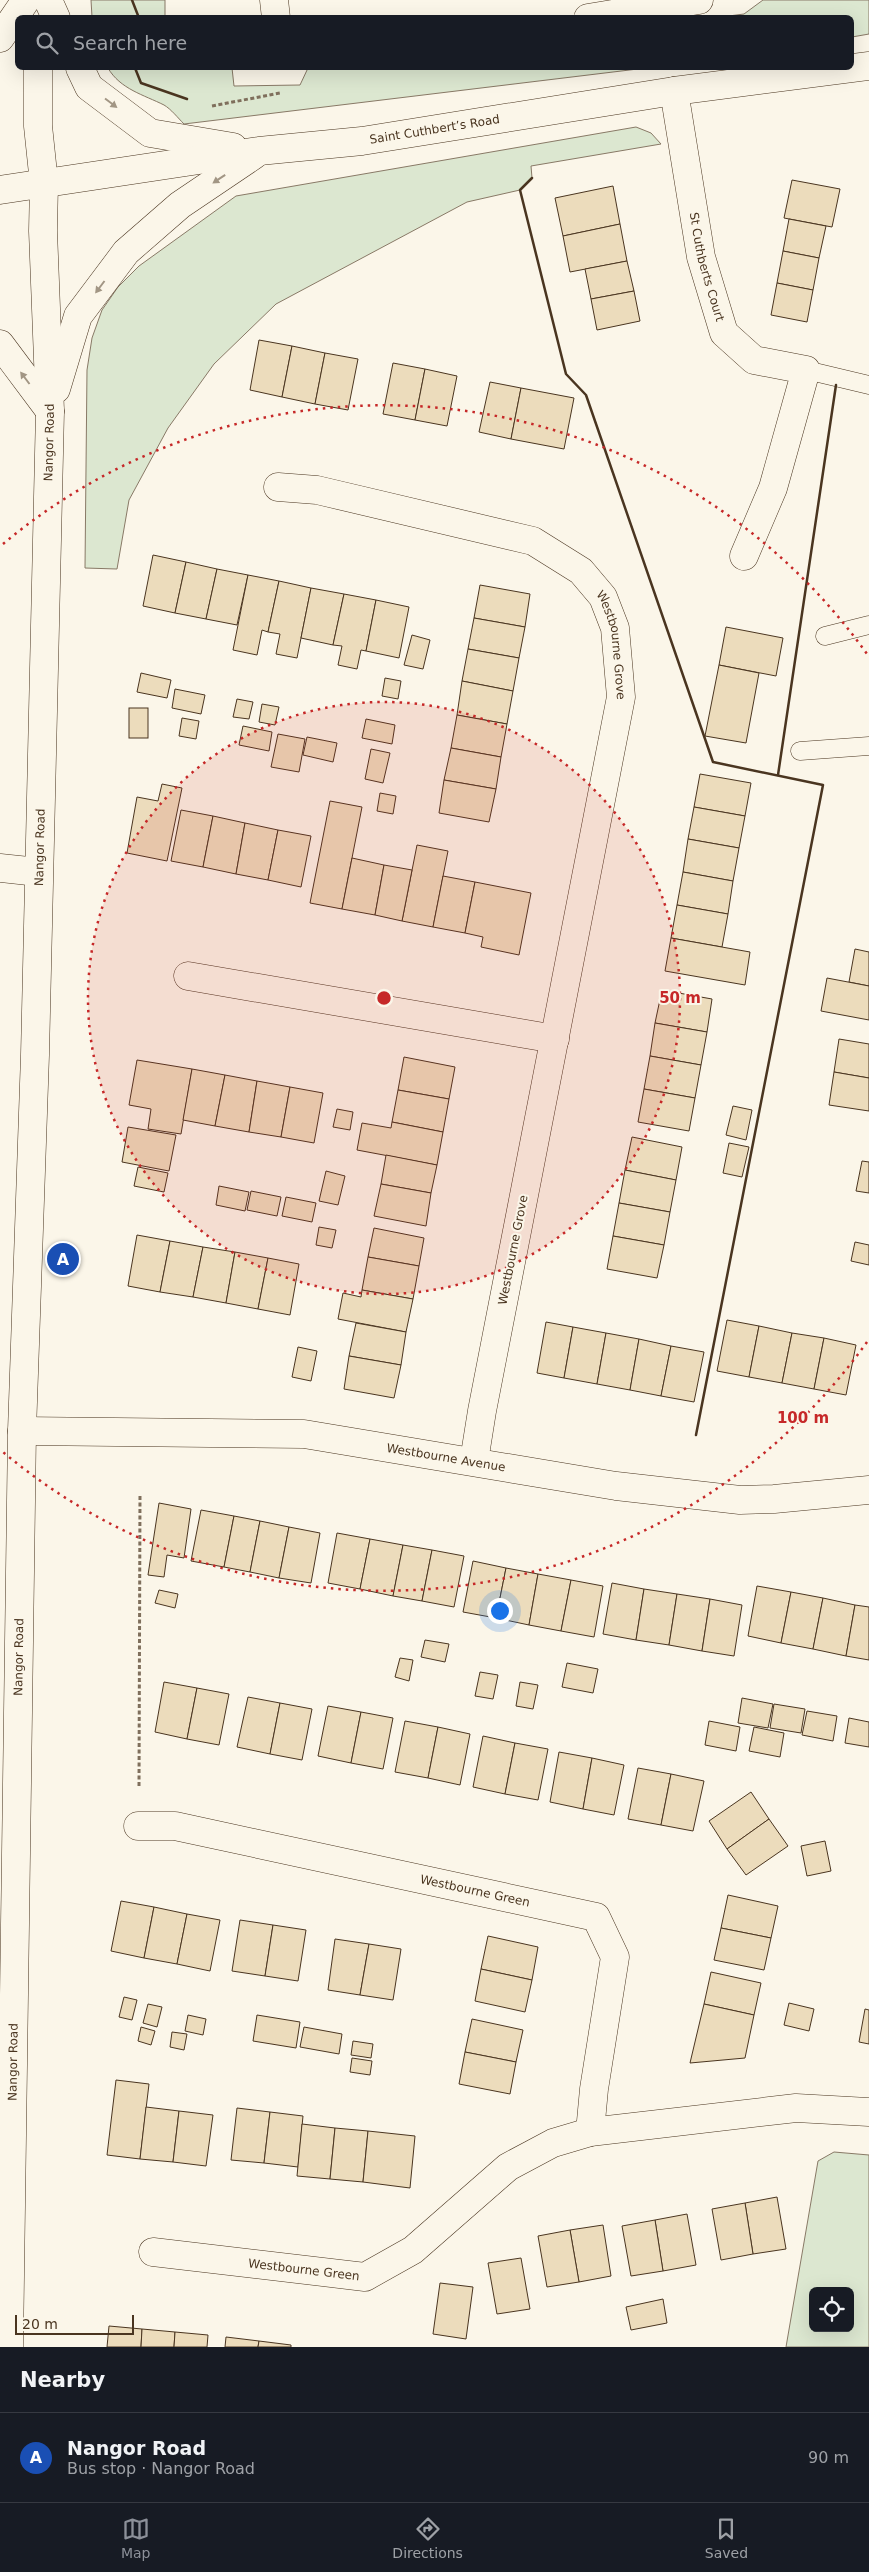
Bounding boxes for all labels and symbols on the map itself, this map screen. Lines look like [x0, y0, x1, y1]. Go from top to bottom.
one-way arrow [104, 98, 117, 109]
street label: Saint Cuthbert’s Road [369, 112, 501, 147]
one-way arrow [212, 174, 226, 184]
street label: St Cuthberts Court [687, 211, 727, 323]
one-way arrow [94, 280, 105, 293]
one-way arrow [20, 371, 30, 385]
street label: Nangor Road [41, 403, 57, 482]
street label: Westbourne Grove [593, 588, 628, 700]
street label: Nangor Road [32, 808, 48, 886]
centre of rings [375, 989, 393, 1007]
text: 50 m [659, 989, 701, 1007]
street label: Westbourne Grove [496, 1194, 530, 1306]
pin: A [47, 1240, 79, 1278]
text: 100 m [777, 1409, 829, 1427]
street label: Westbourne Avenue [386, 1441, 507, 1474]
your location [487, 1598, 513, 1624]
street label: Nangor Road [11, 1618, 26, 1696]
street label: Westbourne Green [419, 1872, 531, 1910]
street label: Nangor Road [5, 2023, 21, 2101]
street label: Westbourne Green [247, 2256, 360, 2283]
scale bar [15, 2312, 134, 2335]

